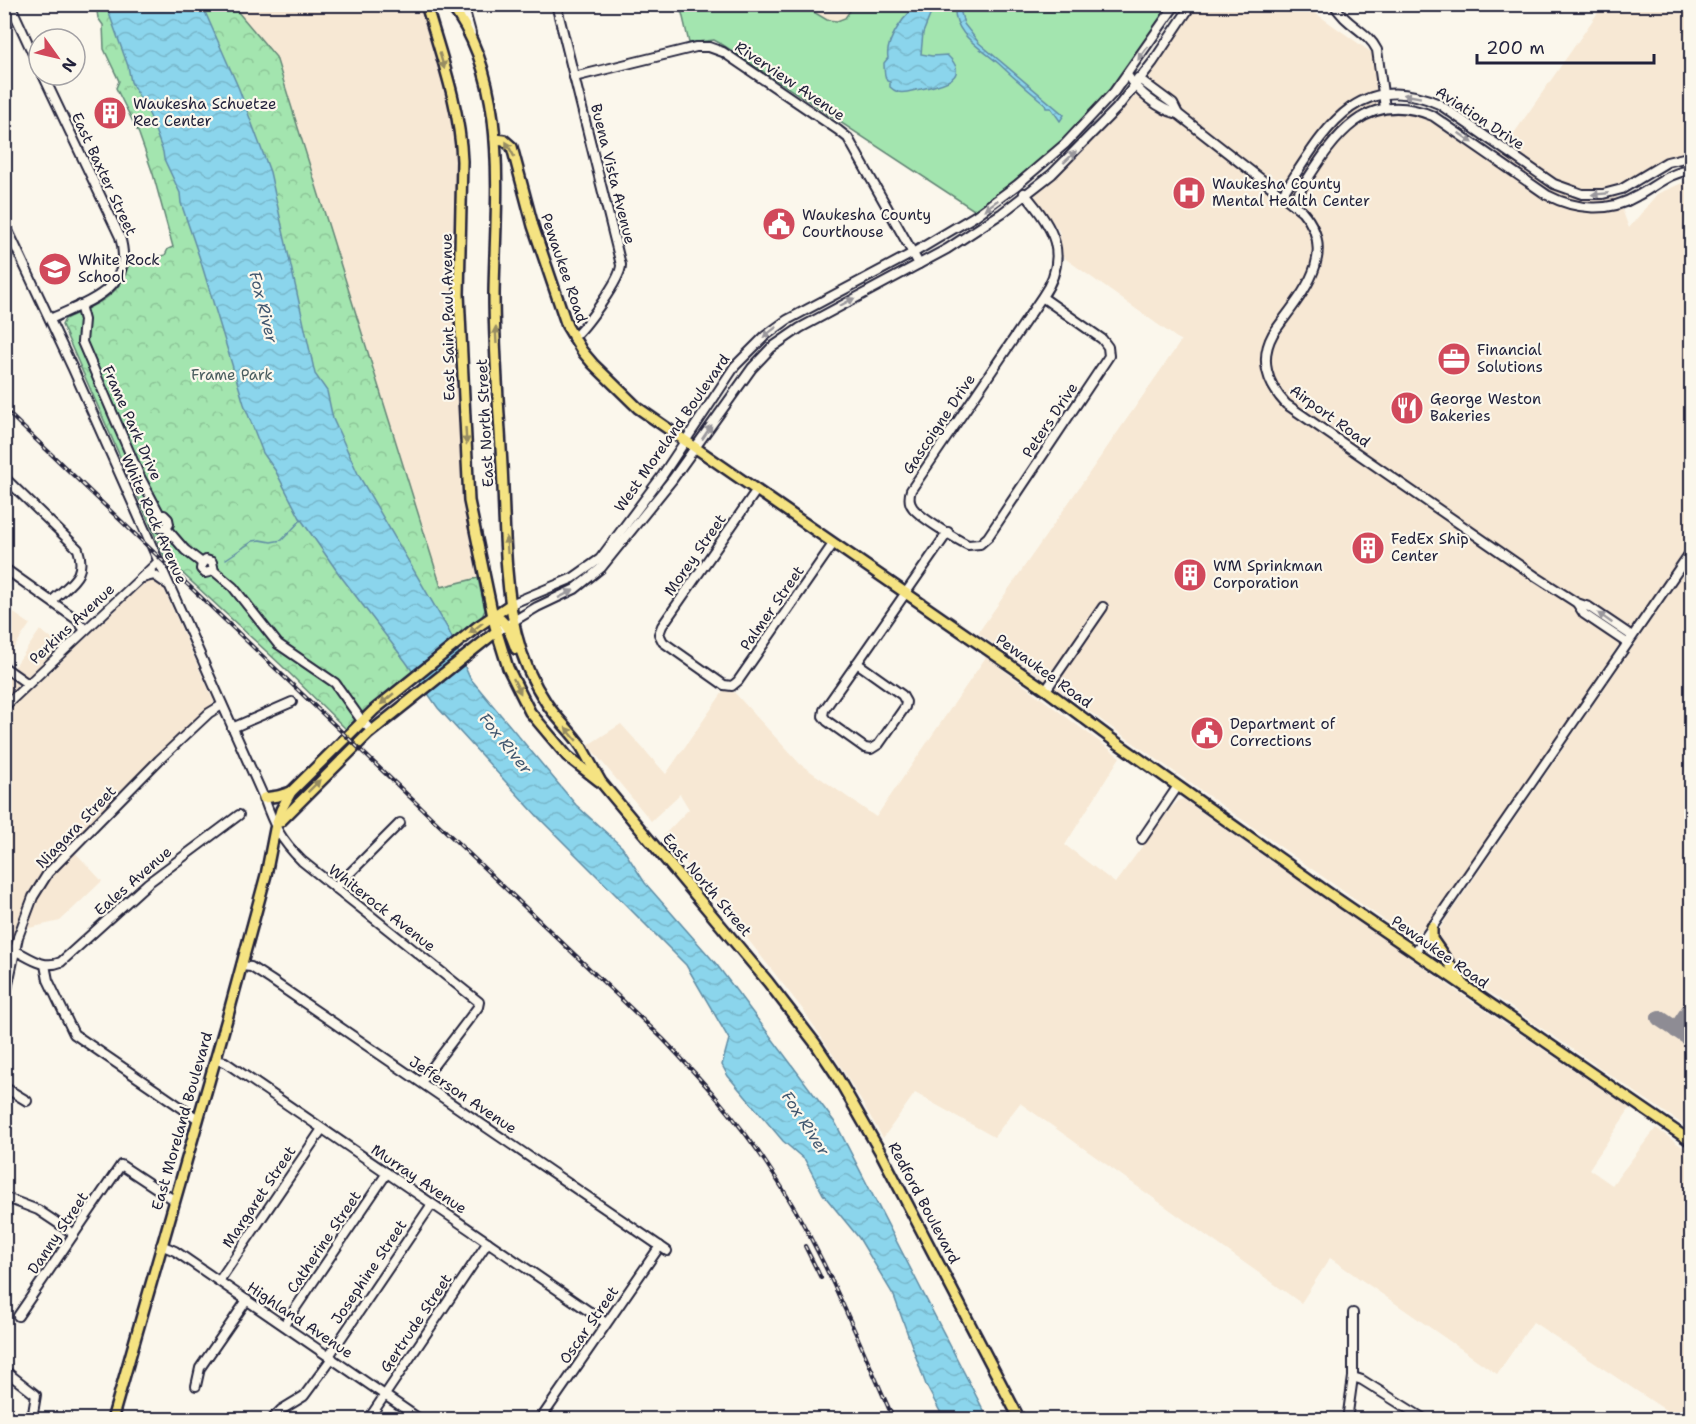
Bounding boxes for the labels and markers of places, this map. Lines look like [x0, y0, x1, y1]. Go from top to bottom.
place label: Waukesha Schuetze Rec Center [133, 94, 277, 131]
building icon: Waukesha Schuetze Rec Center [92, 95, 128, 131]
place label: Waukesha County Mental Health Center [1212, 174, 1370, 211]
hospital icon: Waukesha County Mental Health Center [1171, 175, 1207, 211]
place label: Waukesha County Courthouse [802, 205, 931, 242]
public building icon: Waukesha County Courthouse [761, 206, 797, 242]
place label: White Rock School [78, 250, 160, 287]
school or university icon: White Rock School [37, 251, 73, 287]
place label: Financial Solutions [1477, 340, 1543, 377]
office icon: Financial Solutions [1436, 341, 1472, 377]
place label: George Weston Bakeries [1430, 389, 1541, 426]
restaurant icon: George Weston Bakeries [1389, 390, 1425, 426]
place label: FedEx Ship Center [1391, 529, 1469, 566]
building icon: FedEx Ship Center [1350, 530, 1386, 566]
place label: WM Sprinkman Corporation [1213, 556, 1323, 593]
building icon: WM Sprinkman Corporation [1172, 557, 1208, 593]
place label: Department of Corrections [1230, 714, 1336, 751]
public building icon: Department of Corrections [1189, 715, 1225, 751]

